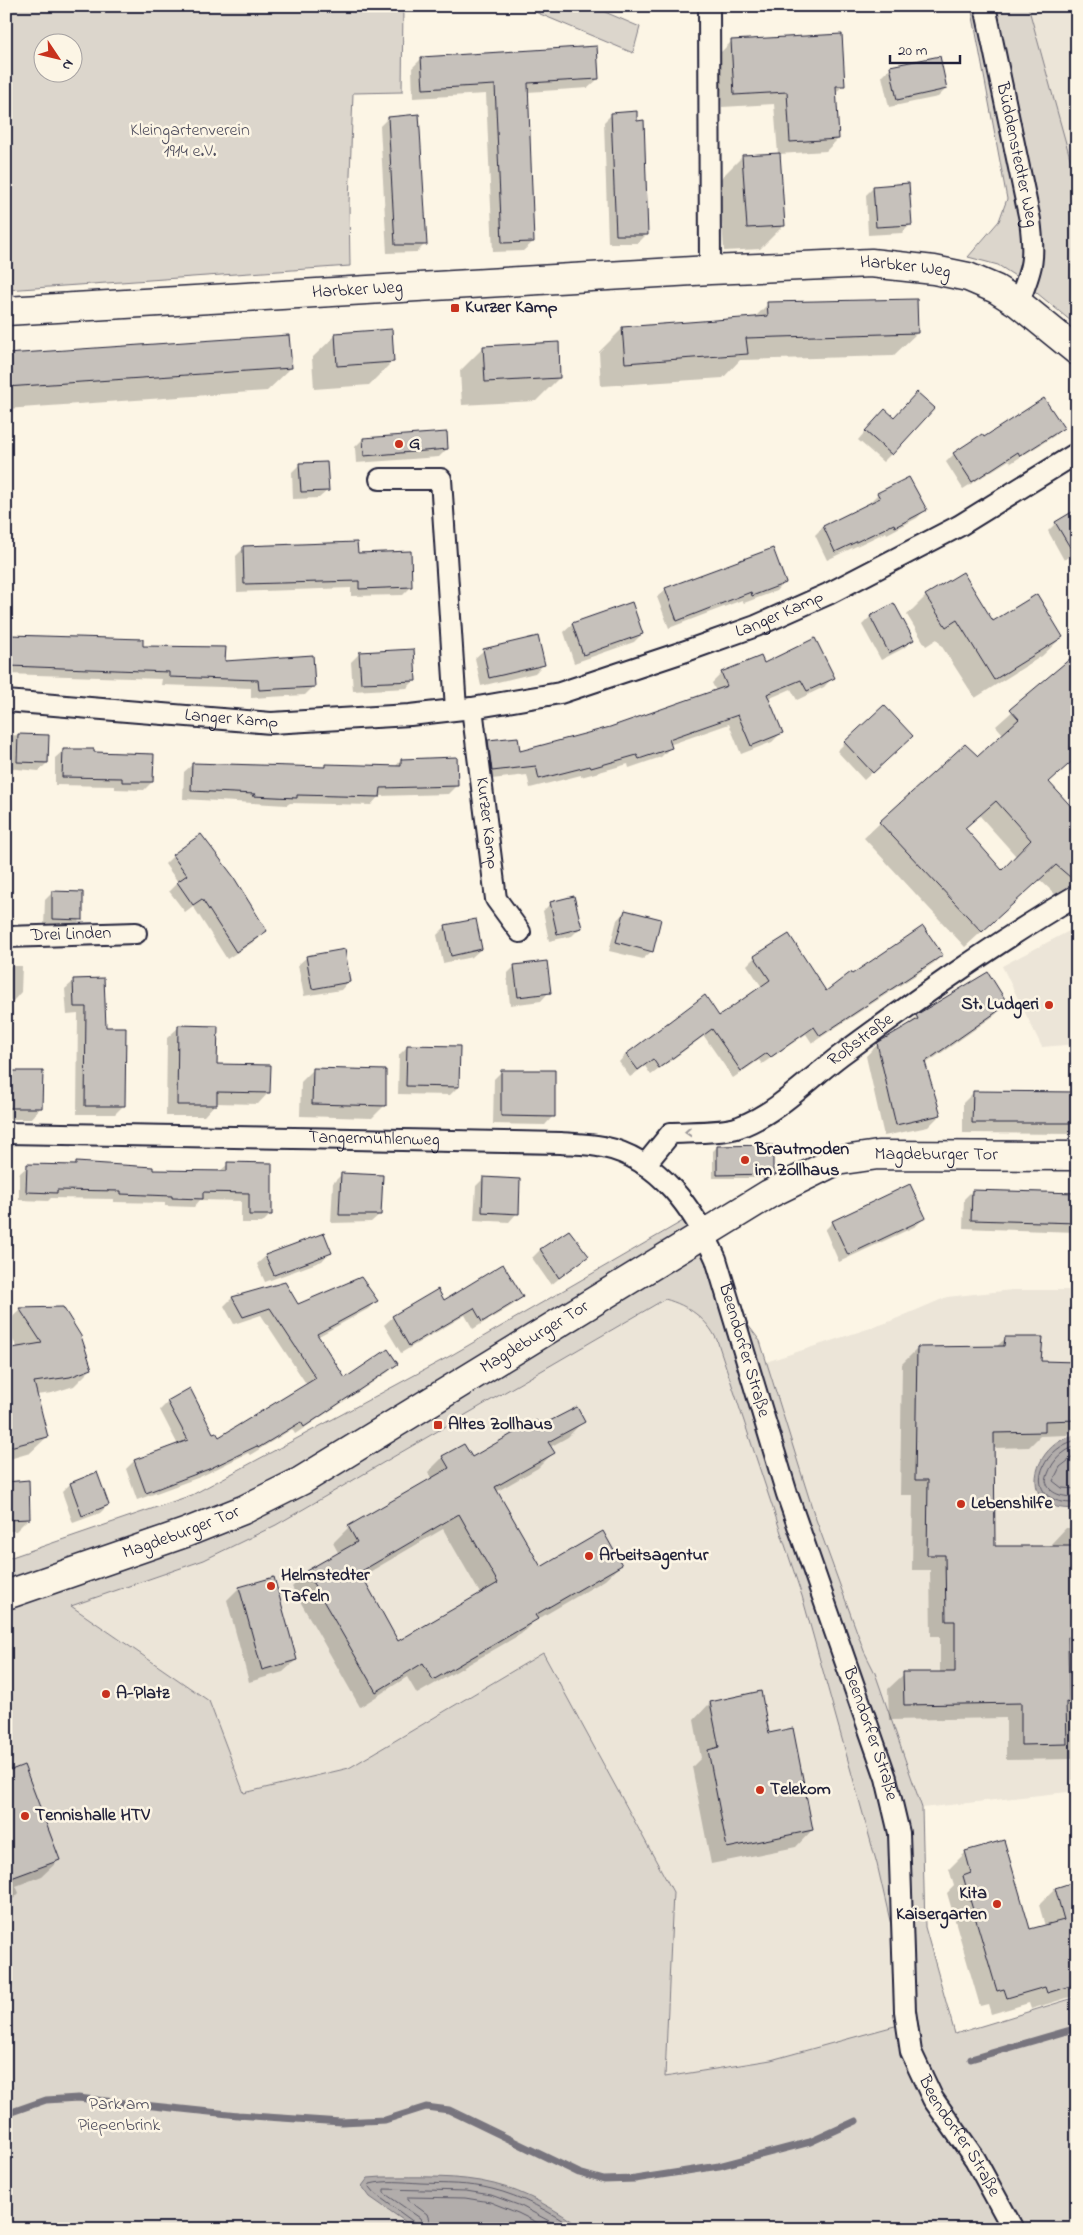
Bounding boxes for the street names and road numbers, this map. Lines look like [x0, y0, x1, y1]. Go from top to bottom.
street label: Büddenstedter Weg [988, 79, 1044, 229]
street label: Harbker Weg [860, 250, 953, 287]
street label: Harbker Weg [311, 275, 404, 306]
street label: Langer Kamp [732, 584, 828, 645]
street label: Langer Kamp [183, 703, 279, 736]
street label: Kurzer Kamp [468, 776, 505, 871]
street label: Drei Linden [29, 921, 112, 949]
street label: Roßstraße [823, 1007, 900, 1073]
street label: Tangermühlenweg [308, 1125, 440, 1155]
street label: Magdeburger Tor [875, 1142, 998, 1169]
street label: Beendorfer Straße [711, 1279, 776, 1422]
street label: Magdeburger Tor [476, 1294, 595, 1381]
street label: Magdeburger Tor [119, 1499, 244, 1567]
street label: Beendorfer Straße [835, 1663, 904, 1804]
street label: Beendorfer Straße [910, 2070, 1007, 2202]

